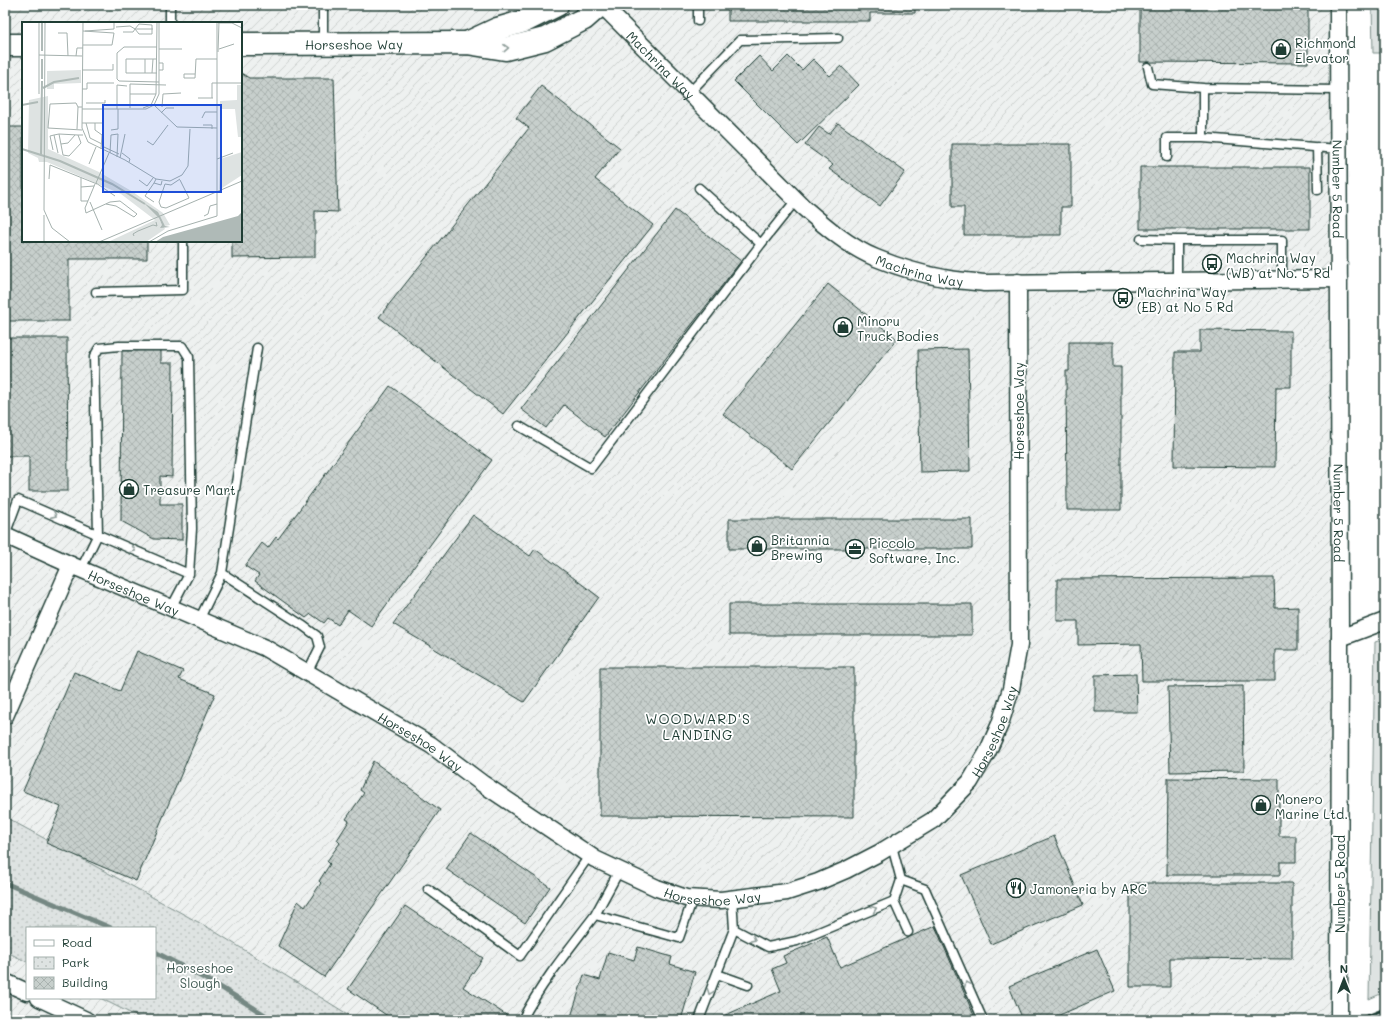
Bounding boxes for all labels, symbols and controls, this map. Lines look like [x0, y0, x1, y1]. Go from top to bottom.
inset map [22, 22, 242, 242]
street label: Machrina Way [624, 27, 699, 103]
place label: Richmond Elevator [1295, 34, 1356, 66]
street label: Horseshoe Way [305, 35, 403, 52]
shop icon: Richmond Elevator [1270, 38, 1292, 60]
one-way arrow [503, 44, 509, 52]
street label: Number 5 Road [1330, 140, 1347, 238]
place label: Machrina Way (WB) at No. 5 Rd [1226, 249, 1330, 281]
street label: Machrina Way [874, 250, 964, 289]
bus stop icon: Machrina Way (WB) at No. 5 Rd [1201, 253, 1223, 275]
place label: Machrina Way (EB) at No 5 Rd [1137, 283, 1233, 315]
bus stop icon: Machrina Way (EB) at No 5 Rd [1112, 287, 1134, 309]
place label: Minoru Truck Bodies [857, 312, 939, 344]
shop icon: Minoru Truck Bodies [832, 316, 854, 338]
street label: Horseshoe Way [1010, 362, 1027, 460]
street label: Number 5 Road [1331, 464, 1348, 562]
shop icon: Treasure Mart [118, 478, 140, 500]
place label: Treasure Mart [143, 481, 236, 498]
one-way arrow [50, 510, 58, 518]
place label: Britannia Brewing [771, 531, 830, 563]
place label: Piccolo Software, Inc. [869, 534, 960, 566]
shop icon: Britannia Brewing [746, 535, 768, 557]
office icon: Piccolo Software, Inc. [844, 538, 866, 560]
one-way arrow [129, 545, 137, 553]
street label: Horseshoe Way [86, 565, 183, 619]
street label: Horseshoe Way [966, 683, 1020, 780]
street label: Horseshoe Way [375, 708, 467, 775]
district label: WOODWARD'S LANDING [645, 709, 751, 744]
place label: Monero Marine Ltd. [1275, 790, 1348, 822]
shop icon: Monero Marine Ltd. [1250, 794, 1272, 816]
street label: Number 5 Road [1331, 835, 1348, 933]
restaurant icon: Jamoneria by ARC [1005, 877, 1027, 899]
place label: Jamoneria by ARC [1030, 880, 1147, 897]
street label: Horseshoe Way [662, 883, 762, 909]
one-way arrow [870, 906, 878, 914]
legend [26, 927, 156, 999]
text: Road [62, 934, 92, 950]
one-way arrow [749, 935, 756, 942]
text: Park [62, 954, 89, 970]
park label: Horseshoe Slough [166, 959, 234, 991]
north arrow [1324, 959, 1364, 999]
text: N [1340, 961, 1348, 976]
text: Building [62, 974, 108, 990]
one-way arrow [964, 981, 972, 989]
one-way arrow [706, 988, 714, 995]

